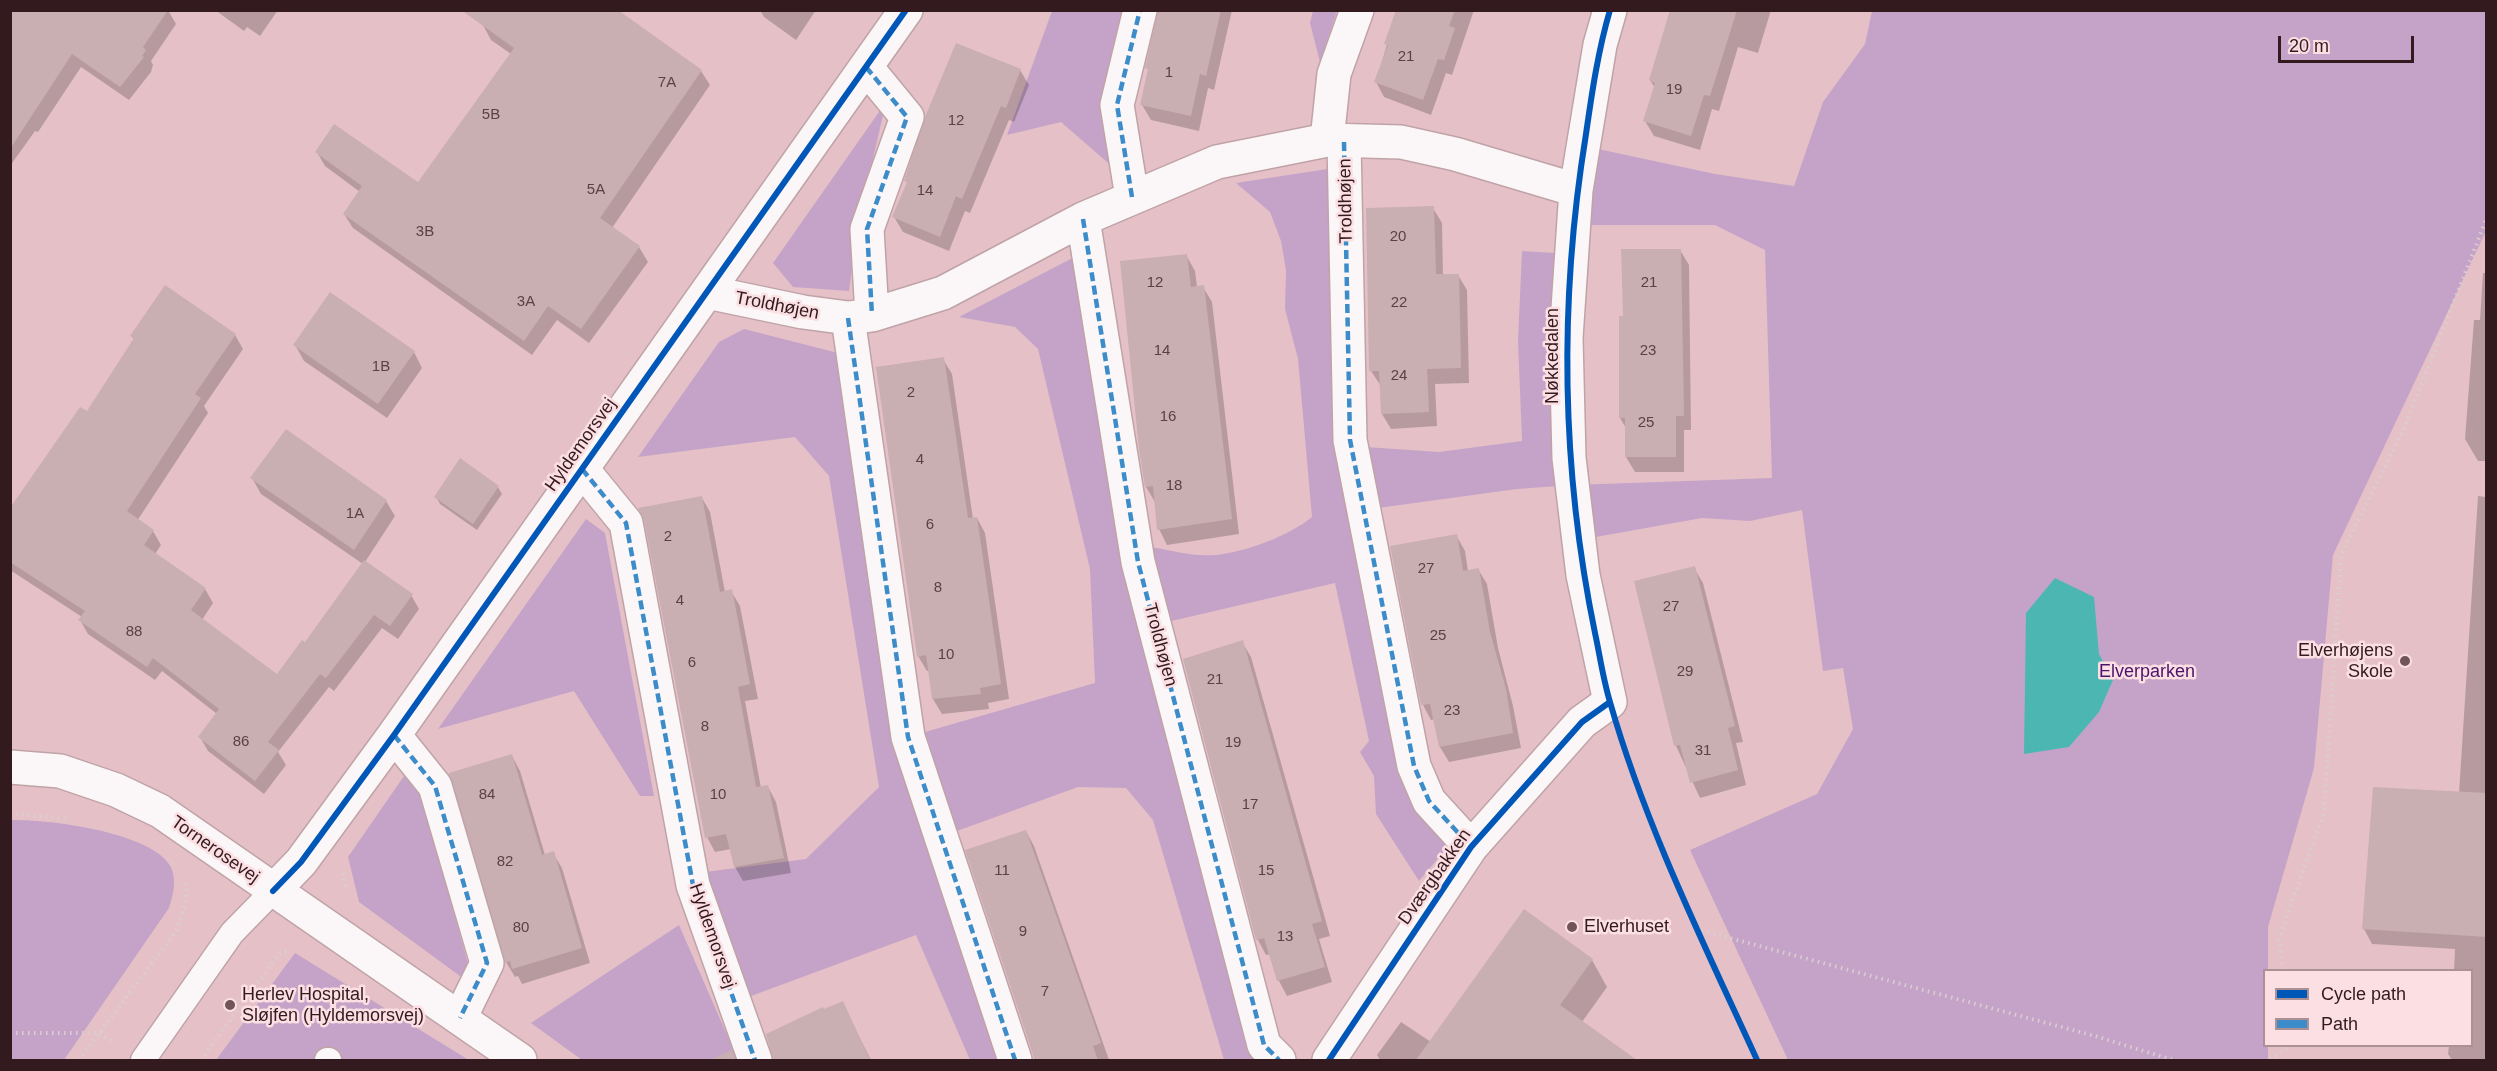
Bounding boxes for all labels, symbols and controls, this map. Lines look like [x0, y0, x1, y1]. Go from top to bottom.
scale bar [2281, 24, 2418, 62]
text: 20 m [2289, 36, 2329, 56]
house number: 21 [1398, 48, 1414, 66]
house number: 1 [1165, 64, 1173, 82]
house number: 7A [658, 74, 676, 92]
house number: 19 [1666, 81, 1682, 99]
house number: 5B [482, 106, 500, 124]
house number: 12 [948, 112, 964, 130]
street label: Troldhøjen [1334, 158, 1358, 244]
house number: 5A [587, 181, 605, 199]
house number: 14 [917, 182, 933, 200]
house number: 3B [416, 223, 434, 241]
house number: 20 [1390, 228, 1406, 246]
house number: 12 [1147, 274, 1163, 292]
house number: 21 [1641, 274, 1657, 292]
street label: Troldhøjen [733, 287, 821, 325]
house number: 3A [517, 293, 535, 311]
house number: 22 [1391, 294, 1407, 312]
street label: Nøkkedalen [1542, 308, 1564, 404]
house number: 14 [1154, 342, 1170, 360]
house number: 23 [1640, 342, 1656, 360]
house number: 1B [372, 358, 390, 376]
house number: 24 [1391, 367, 1407, 385]
house number: 2 [907, 384, 915, 402]
street label: Hyldemorsvej [541, 394, 621, 496]
house number: 16 [1160, 408, 1176, 426]
house number: 25 [1638, 414, 1654, 432]
house number: 4 [916, 451, 924, 469]
house number: 18 [1166, 477, 1182, 495]
house number: 1A [346, 505, 364, 523]
house number: 6 [926, 516, 934, 534]
house number: 2 [664, 528, 672, 546]
house number: 27 [1418, 560, 1434, 578]
house number: 8 [934, 579, 942, 597]
house number: 4 [676, 592, 684, 610]
house number: 27 [1663, 598, 1679, 616]
street label: Troldhøjen [1139, 601, 1181, 689]
house number: 88 [126, 623, 142, 641]
house number: 25 [1430, 627, 1446, 645]
place label: Elverhøjens Skole [2298, 640, 2393, 682]
house number: 10 [938, 646, 954, 664]
house number: 6 [688, 654, 696, 672]
marker: Elverhøjens Skole [2398, 654, 2412, 668]
park label: Elverparken [2099, 661, 2195, 683]
house number: 29 [1677, 663, 1693, 681]
house number: 21 [1207, 671, 1223, 689]
house number: 23 [1444, 702, 1460, 720]
house number: 8 [701, 718, 709, 736]
house number: 86 [233, 733, 249, 751]
house number: 19 [1225, 734, 1241, 752]
house number: 31 [1695, 742, 1711, 760]
house number: 84 [479, 786, 495, 804]
house number: 10 [710, 786, 726, 804]
house number: 17 [1242, 796, 1258, 814]
street label: Tornerosevej [167, 812, 263, 888]
street label: Dværgbakken [1394, 825, 1476, 929]
house number: 82 [497, 853, 513, 871]
house number: 11 [994, 862, 1010, 880]
house number: 15 [1258, 862, 1274, 880]
street label: Hyldemorsvej [684, 881, 740, 991]
place label: Elverhuset [1584, 916, 1669, 938]
house number: 80 [513, 919, 529, 937]
marker: Elverhuset [1565, 920, 1579, 934]
house number: 9 [1019, 923, 1027, 941]
house number: 13 [1277, 928, 1293, 946]
legend [2263, 969, 2473, 1047]
house number: 7 [1041, 983, 1049, 1001]
place label: Herlev Hospital, Sløjfen (Hyldemorsvej) [242, 984, 424, 1026]
text: Cycle path [2321, 984, 2406, 1004]
marker: Herlev Hospital, Sløjfen (Hyldemorsvej) [223, 998, 237, 1012]
text: Path [2321, 1014, 2358, 1034]

